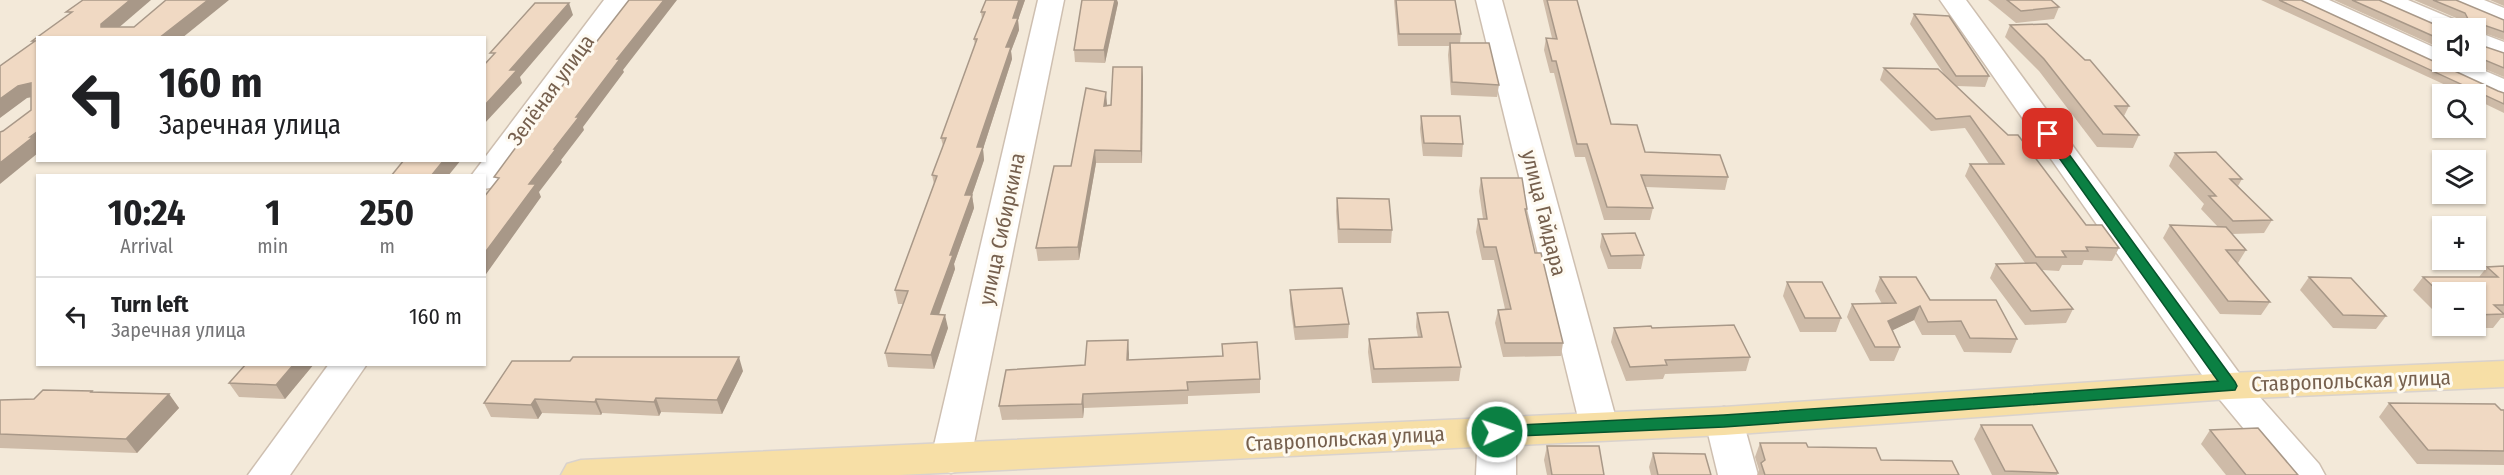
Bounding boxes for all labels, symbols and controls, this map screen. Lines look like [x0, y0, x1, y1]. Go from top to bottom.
map controls [2432, 18, 2486, 336]
button: sound [2432, 18, 2486, 72]
street label: Зелёная улица [502, 29, 600, 151]
text: 160 m [159, 58, 262, 108]
icon: left [60, 60, 138, 138]
button: search [2432, 84, 2486, 138]
pin [2022, 108, 2073, 159]
text: Заречная улица [159, 109, 341, 141]
icon: arrive [2031, 117, 2064, 150]
street label: улица Гайдара [1516, 147, 1572, 279]
street label: улица Сибиркина [973, 150, 1031, 308]
button: layers [2432, 150, 2486, 204]
text: 10:24 [108, 191, 185, 235]
text: 1 [265, 191, 280, 235]
text: 250 [360, 191, 414, 235]
button: + [2432, 216, 2486, 270]
text: Arrival [120, 234, 173, 258]
text: min [257, 234, 288, 258]
text: m [379, 234, 395, 258]
button: − [2432, 282, 2486, 336]
text: Turn left [111, 291, 189, 318]
icon: left [60, 300, 93, 333]
text: 160 m [409, 303, 462, 330]
text: Заречная улица [111, 318, 246, 342]
street label: Ставропольская улица [2251, 365, 2451, 397]
position arrow [1465, 400, 1529, 464]
street label: Ставропольская улица [1245, 421, 1445, 457]

